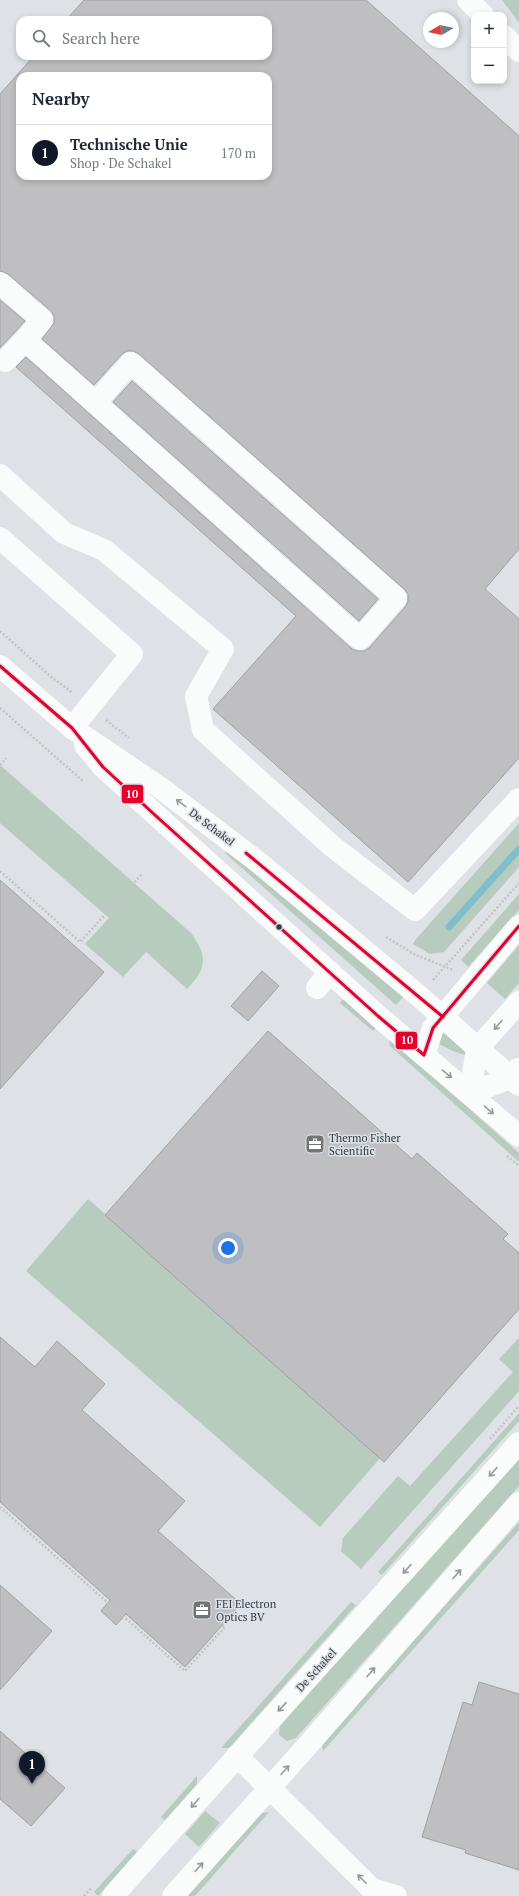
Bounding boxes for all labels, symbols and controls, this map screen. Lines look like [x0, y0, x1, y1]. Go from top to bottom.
north arrow [423, 12, 459, 48]
map controls [471, 12, 507, 84]
button: + [471, 12, 507, 48]
search box [16, 16, 272, 60]
icon: search [30, 27, 52, 49]
text: Search here [62, 28, 140, 48]
button: − [471, 48, 507, 84]
text: Nearby [32, 87, 90, 110]
text: Technische Unie [70, 134, 188, 154]
text: 1 [41, 144, 49, 162]
text: 170 m [221, 144, 256, 162]
text: Shop · De Schakel [70, 154, 172, 172]
line badge: 10 [121, 784, 144, 804]
text: 10 [126, 787, 138, 801]
one-way arrow [175, 799, 186, 807]
street label: De Schakel [186, 805, 238, 849]
unlabelled marker [274, 922, 284, 932]
one-way arrow [494, 1020, 503, 1031]
line badge: 10 [395, 1031, 418, 1050]
text: 10 [401, 1033, 413, 1047]
one-way arrow [442, 1069, 453, 1078]
one-way arrow [484, 1105, 494, 1114]
place label: Thermo Fisher Scientific [329, 1131, 401, 1158]
office icon: Thermo Fisher Scientific [304, 1133, 326, 1155]
your location [218, 1238, 238, 1258]
one-way arrow [488, 1467, 498, 1477]
one-way arrow [402, 1564, 411, 1574]
one-way arrow [452, 1569, 461, 1579]
place label: FEI Electron Optics BV [216, 1597, 277, 1624]
office icon: FEI Electron Optics BV [191, 1599, 213, 1621]
street label: De Schakel [293, 1645, 339, 1695]
one-way arrow [367, 1667, 376, 1677]
one-way arrow [277, 1702, 287, 1712]
pin: 1 [19, 1751, 45, 1784]
one-way arrow [281, 1765, 290, 1775]
one-way arrow [190, 1798, 199, 1809]
one-way arrow [194, 1862, 203, 1872]
one-way arrow [357, 1874, 367, 1884]

